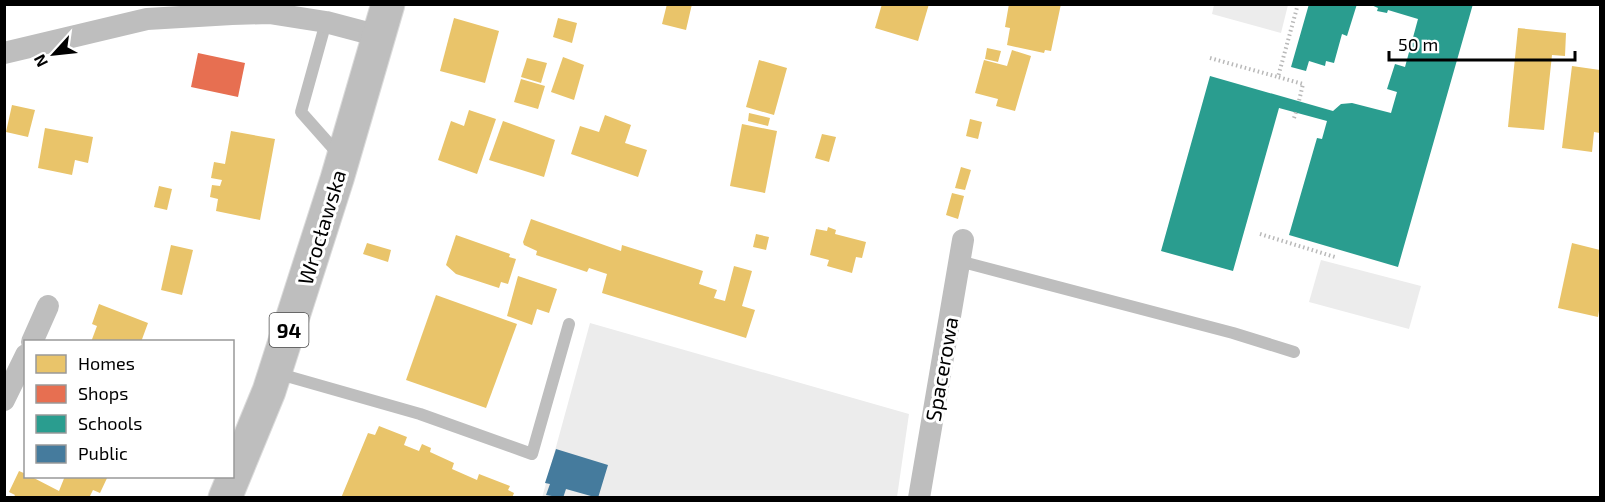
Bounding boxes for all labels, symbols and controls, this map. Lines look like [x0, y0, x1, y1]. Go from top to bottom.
north arrow [24, 24, 84, 84]
scale bar [1389, 24, 1575, 62]
text: 50 m [1398, 33, 1438, 55]
text: N [29, 52, 51, 71]
street label: Wrocławska [292, 167, 350, 287]
road number: 94 [270, 313, 308, 347]
street label: Spacerowa [920, 315, 962, 423]
legend [24, 340, 234, 478]
text: Homes [78, 352, 135, 374]
text: Shops [78, 382, 128, 404]
text: Schools [78, 412, 142, 434]
text: Public [78, 442, 128, 464]

